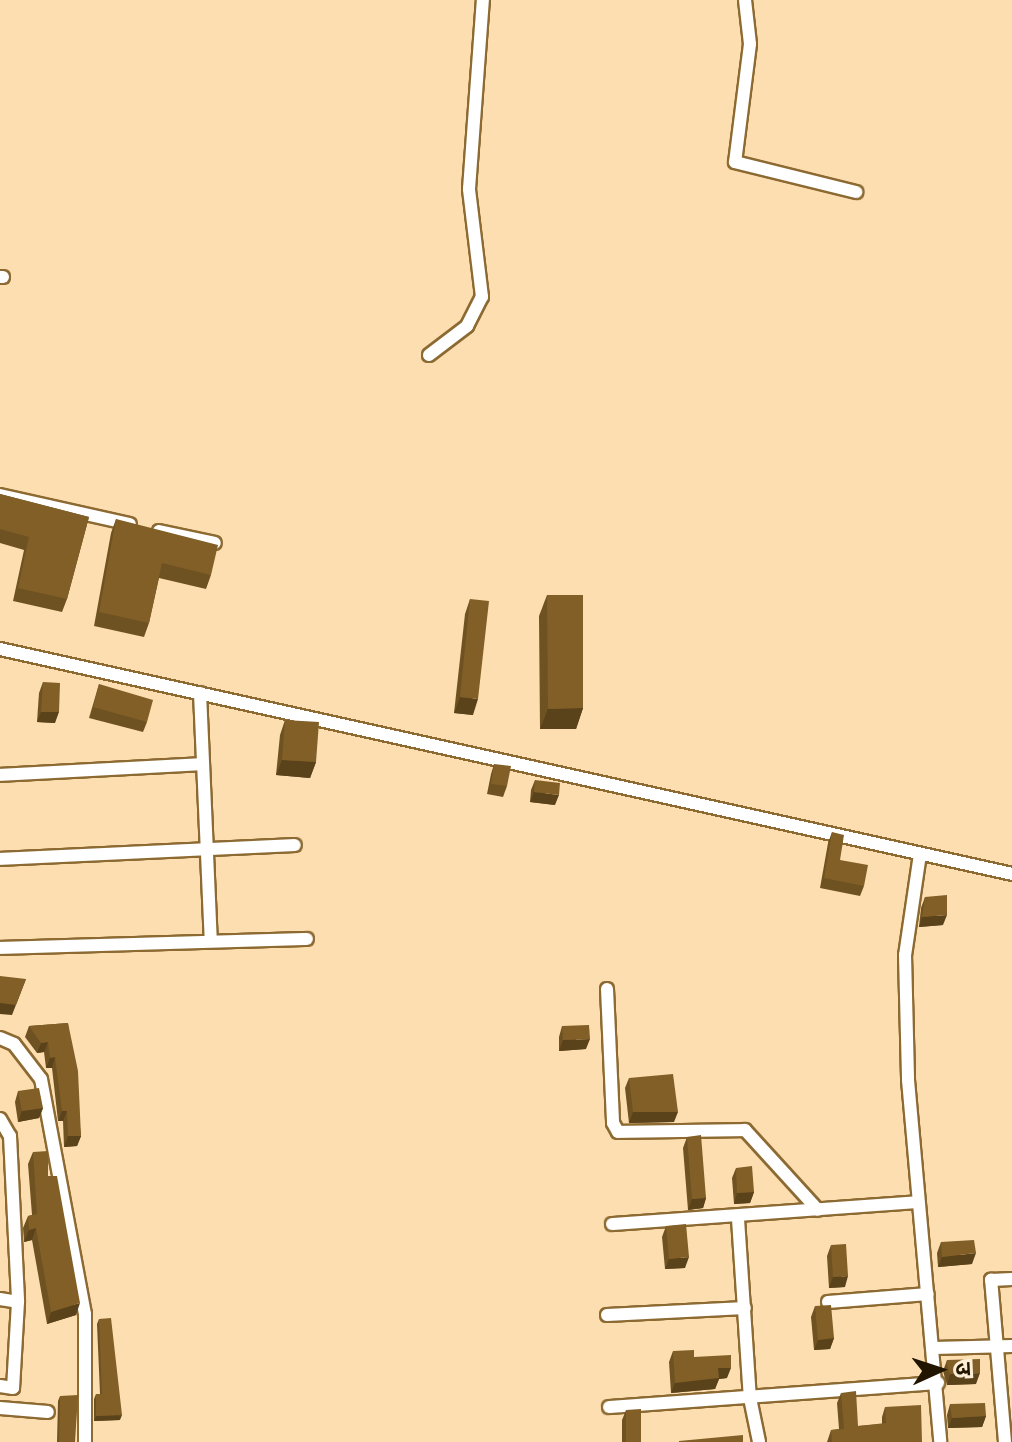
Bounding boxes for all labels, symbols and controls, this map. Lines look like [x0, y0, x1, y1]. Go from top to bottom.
north arrow [900, 1330, 980, 1410]
text: उ [948, 1361, 980, 1376]

